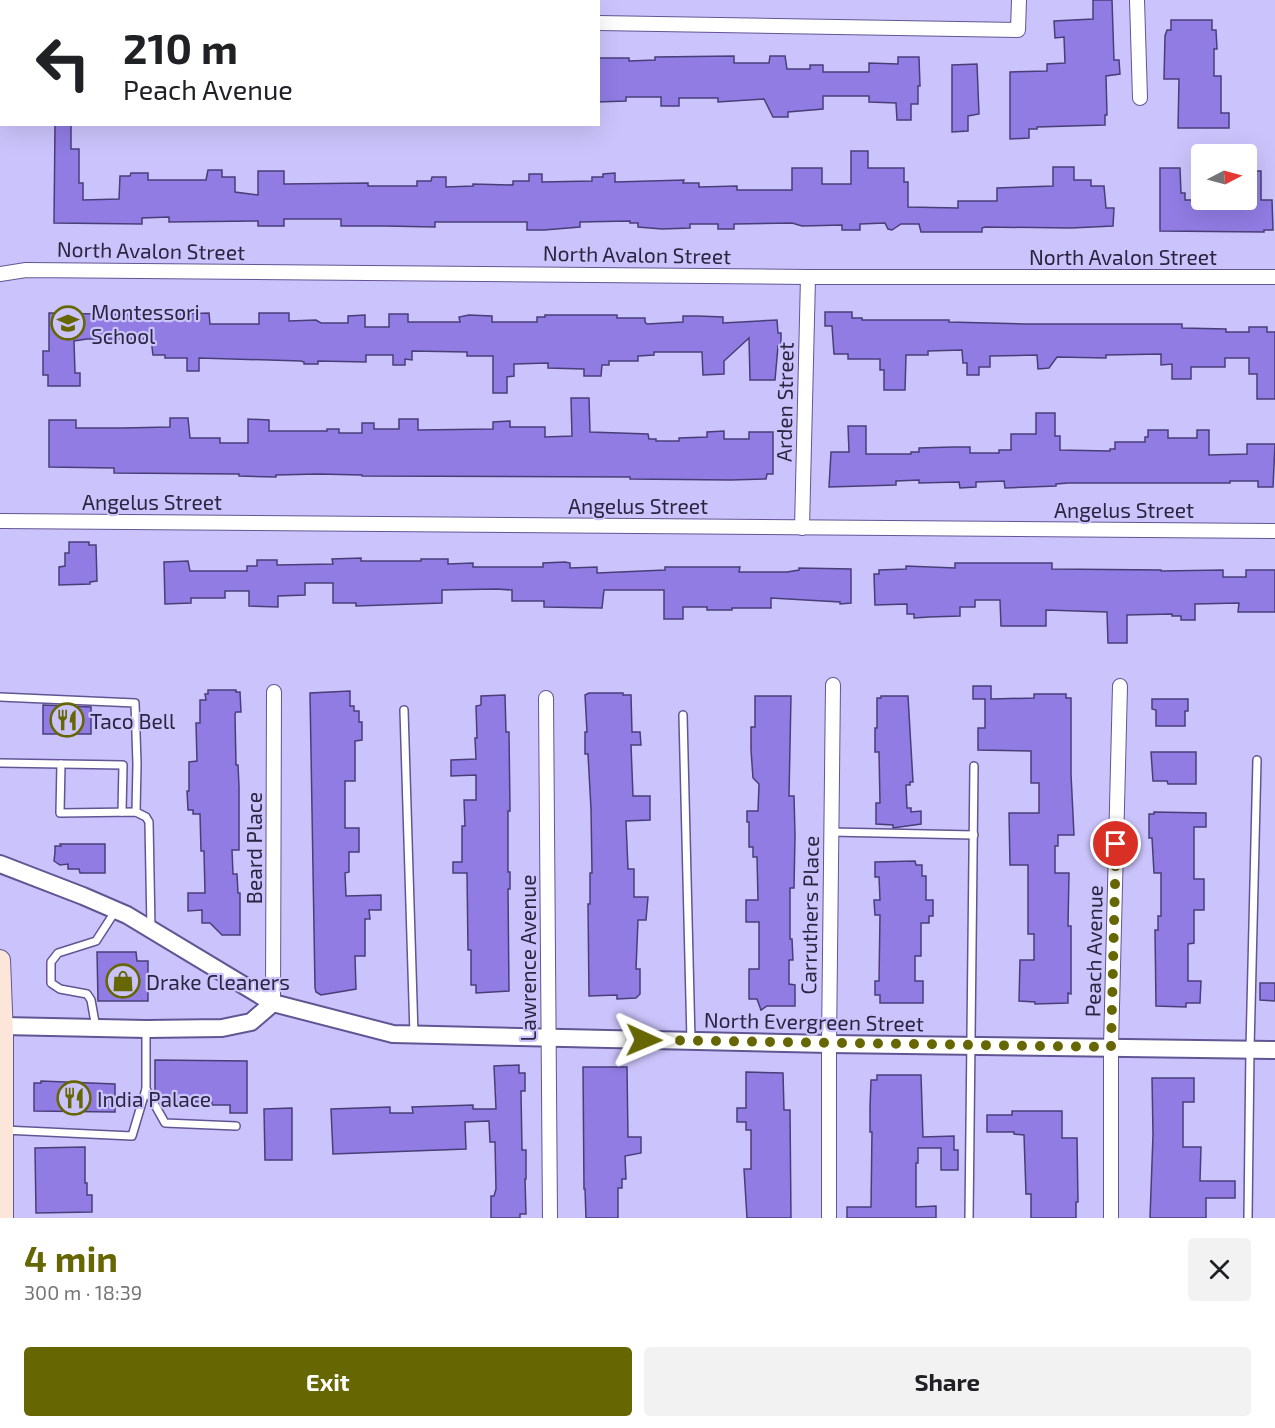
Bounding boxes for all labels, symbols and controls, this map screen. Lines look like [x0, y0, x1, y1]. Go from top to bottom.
text: 210 m [123, 22, 238, 72]
icon: left [24, 24, 102, 102]
text: Peach Avenue [123, 73, 293, 105]
north arrow [1191, 144, 1257, 210]
map controls [1191, 144, 1257, 210]
street label: North Avalon Street [57, 236, 245, 264]
street label: North Avalon Street [543, 240, 731, 268]
street label: North Avalon Street [1029, 244, 1217, 269]
place label: Montessori School [91, 299, 200, 348]
school or university icon: Montessori School [50, 305, 86, 341]
street label: Arden Street [770, 342, 798, 462]
street label: Angelus Street [82, 489, 222, 514]
street label: Angelus Street [568, 493, 708, 518]
street label: Angelus Street [1054, 497, 1194, 522]
restaurant icon: Taco Bell [49, 702, 85, 738]
place label: Taco Bell [90, 708, 176, 733]
street label: Beard Place [241, 792, 266, 904]
pin [1090, 818, 1141, 869]
icon: arrive [1099, 827, 1132, 860]
street label: Carruthers Place [795, 835, 823, 995]
street label: Lawrence Avenue [515, 874, 540, 1042]
street label: Peach Avenue [1079, 885, 1107, 1017]
shop icon: Drake Cleaners [105, 963, 141, 999]
place label: Drake Cleaners [146, 969, 290, 994]
street label: North Evergreen Street [704, 1007, 924, 1035]
position arrow [612, 1008, 676, 1072]
restaurant icon: India Palace [56, 1080, 92, 1116]
place label: India Palace [97, 1086, 211, 1111]
text: 4 min [24, 1236, 118, 1279]
button: close [1188, 1238, 1251, 1301]
text: 300 m · 18:39 [24, 1280, 142, 1304]
button: Exit [24, 1347, 632, 1416]
button: Share [644, 1347, 1251, 1416]

